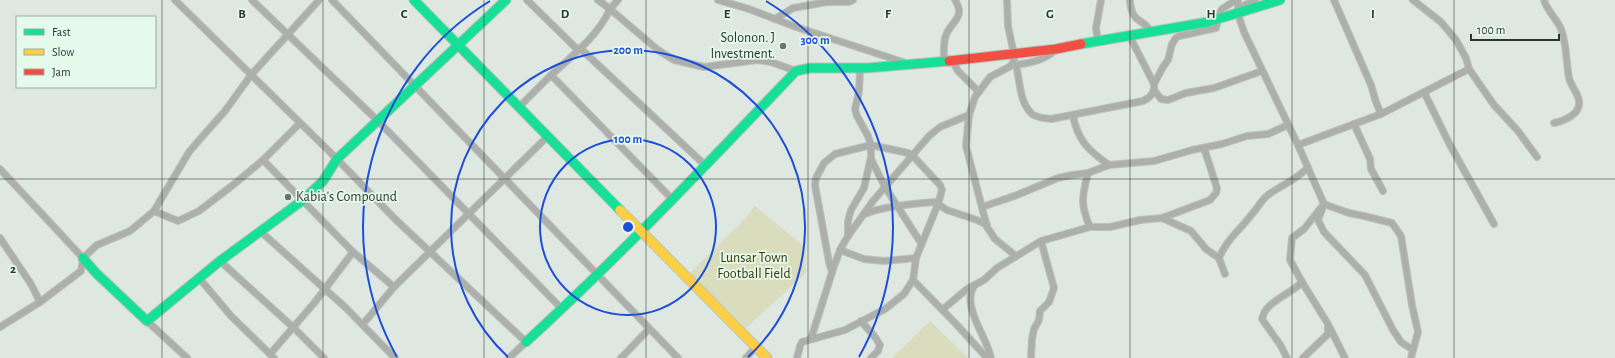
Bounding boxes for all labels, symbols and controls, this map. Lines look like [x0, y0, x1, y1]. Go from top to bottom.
text: B [238, 8, 246, 21]
text: C [401, 8, 408, 21]
text: D [561, 8, 570, 21]
text: E [724, 8, 731, 21]
text: F [885, 8, 892, 21]
text: G [1046, 8, 1054, 21]
text: H [1206, 8, 1216, 21]
text: I [1371, 8, 1375, 21]
legend [16, 16, 156, 88]
scale bar [1471, 16, 1559, 42]
text: 100 m [1477, 24, 1505, 36]
text: Fast [52, 26, 71, 38]
place label: Solonon. J Investment. [710, 31, 775, 61]
text: 300 m [800, 34, 830, 46]
marker: Solonon. J Investment. [778, 41, 788, 51]
text: 200 m [613, 44, 643, 56]
text: Slow [52, 46, 74, 58]
text: Jam [52, 66, 71, 78]
text: 100 m [614, 133, 642, 145]
place label: Kabia's Compound [296, 190, 397, 204]
marker: Kabia's Compound [283, 192, 293, 202]
centre of rings [621, 220, 635, 234]
park label: Lunsar Town Football Field [717, 251, 791, 281]
text: 2 [10, 263, 16, 276]

